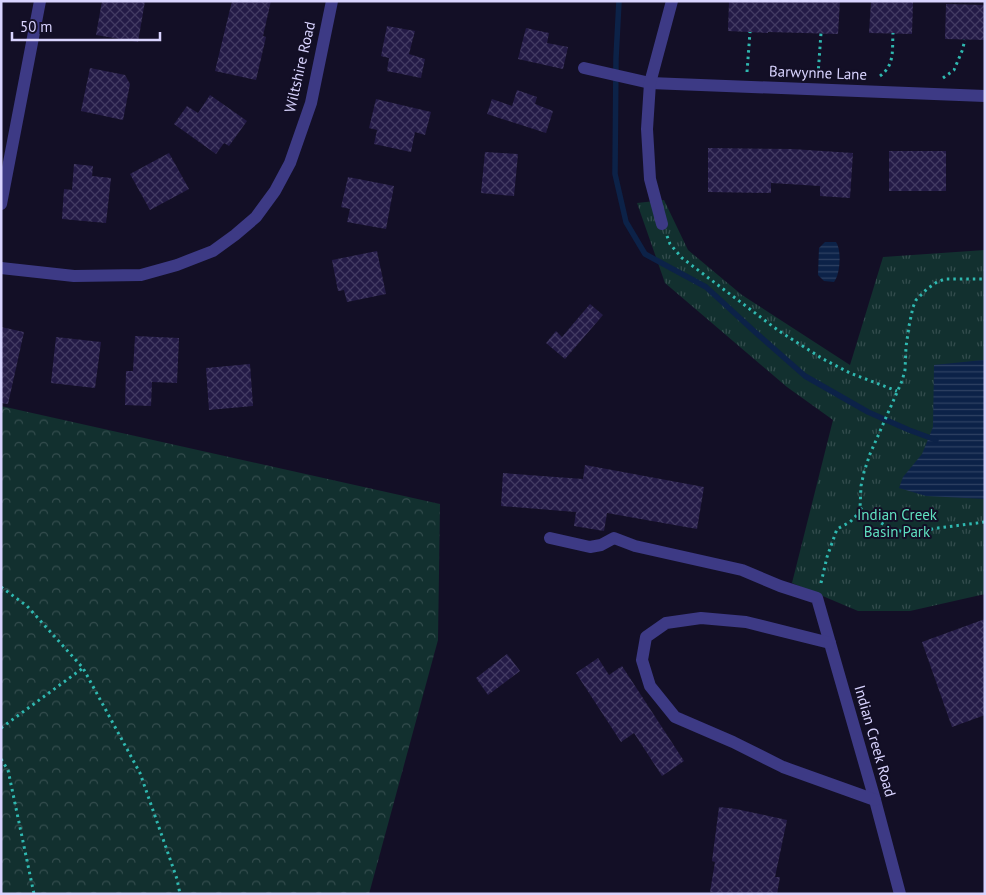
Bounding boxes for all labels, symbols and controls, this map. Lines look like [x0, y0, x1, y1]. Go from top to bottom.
scale bar [12, 10, 160, 42]
text: 50 m [20, 17, 53, 36]
street label: Wiltshire Road [280, 19, 319, 114]
street label: Barwynne Lane [769, 61, 867, 84]
park label: Indian Creek Basin Park [857, 505, 938, 541]
street label: Indian Creek Road [850, 683, 901, 799]

